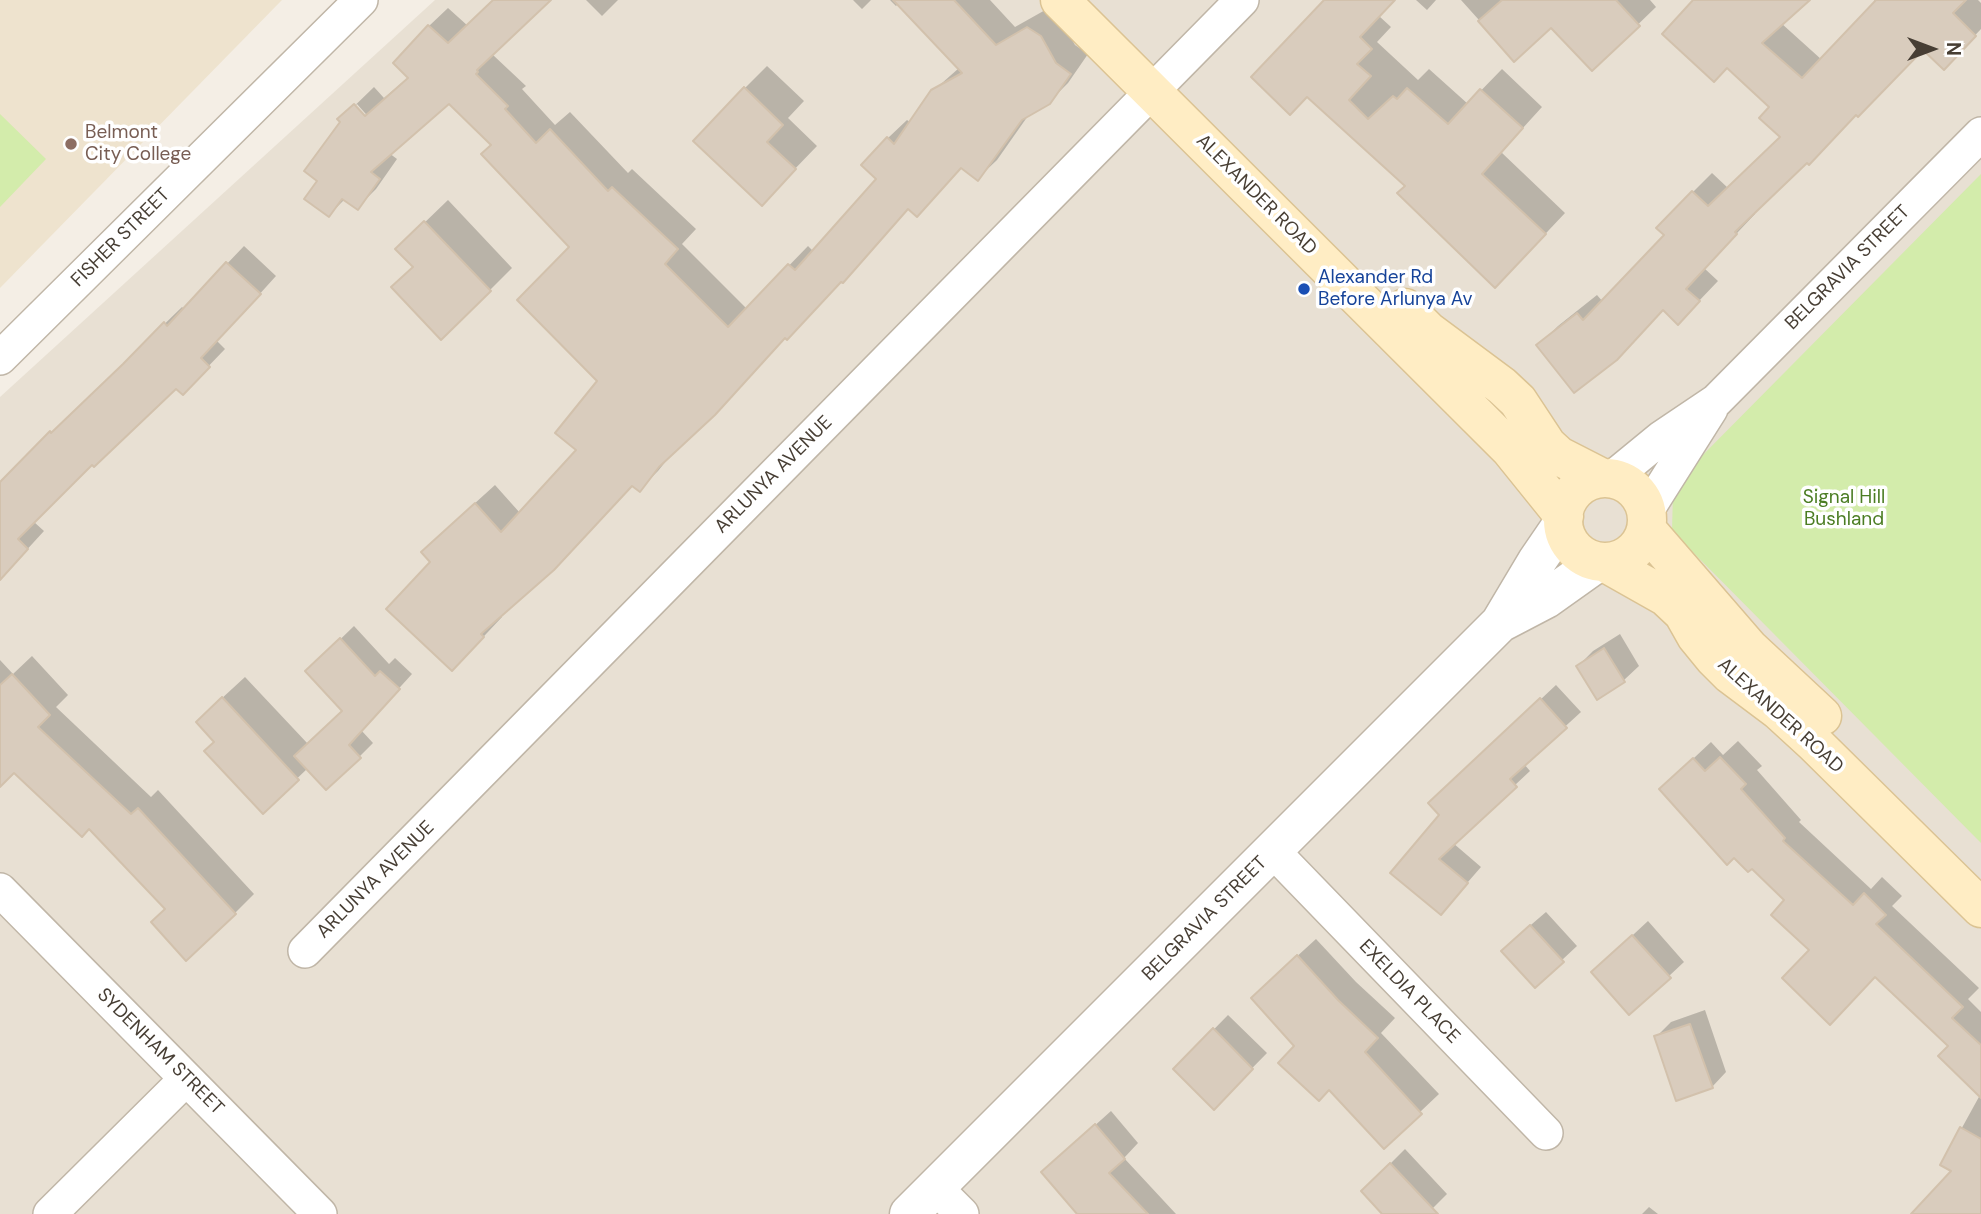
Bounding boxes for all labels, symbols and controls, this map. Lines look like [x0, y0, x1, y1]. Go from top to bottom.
north arrow [1897, 14, 1967, 84]
text: N [1941, 42, 1966, 56]
place label: Belmont City College [85, 122, 191, 166]
street label: ALEXANDER ROAD [1191, 130, 1321, 260]
marker: Belmont City College [63, 136, 79, 152]
street label: FISHER STREET [67, 184, 175, 292]
street label: BELGRAVIA STREET [1781, 201, 1915, 335]
place label: Alexander Rd Before Arlunya Av [1318, 267, 1473, 311]
marker: Alexander Rd Before Arlunya Av [1296, 281, 1312, 297]
street label: ARLUNYA AVENUE [711, 412, 837, 538]
park label: Signal Hill Bushland [1803, 487, 1885, 531]
street label: ALEXANDER ROAD [1712, 654, 1848, 778]
street label: ARLUNYA AVENUE [313, 817, 439, 943]
street label: BELGRAVIA STREET [1138, 852, 1272, 986]
street label: EXELDIA PLACE [1354, 935, 1464, 1049]
street label: SYDENHAM STREET [92, 984, 228, 1120]

